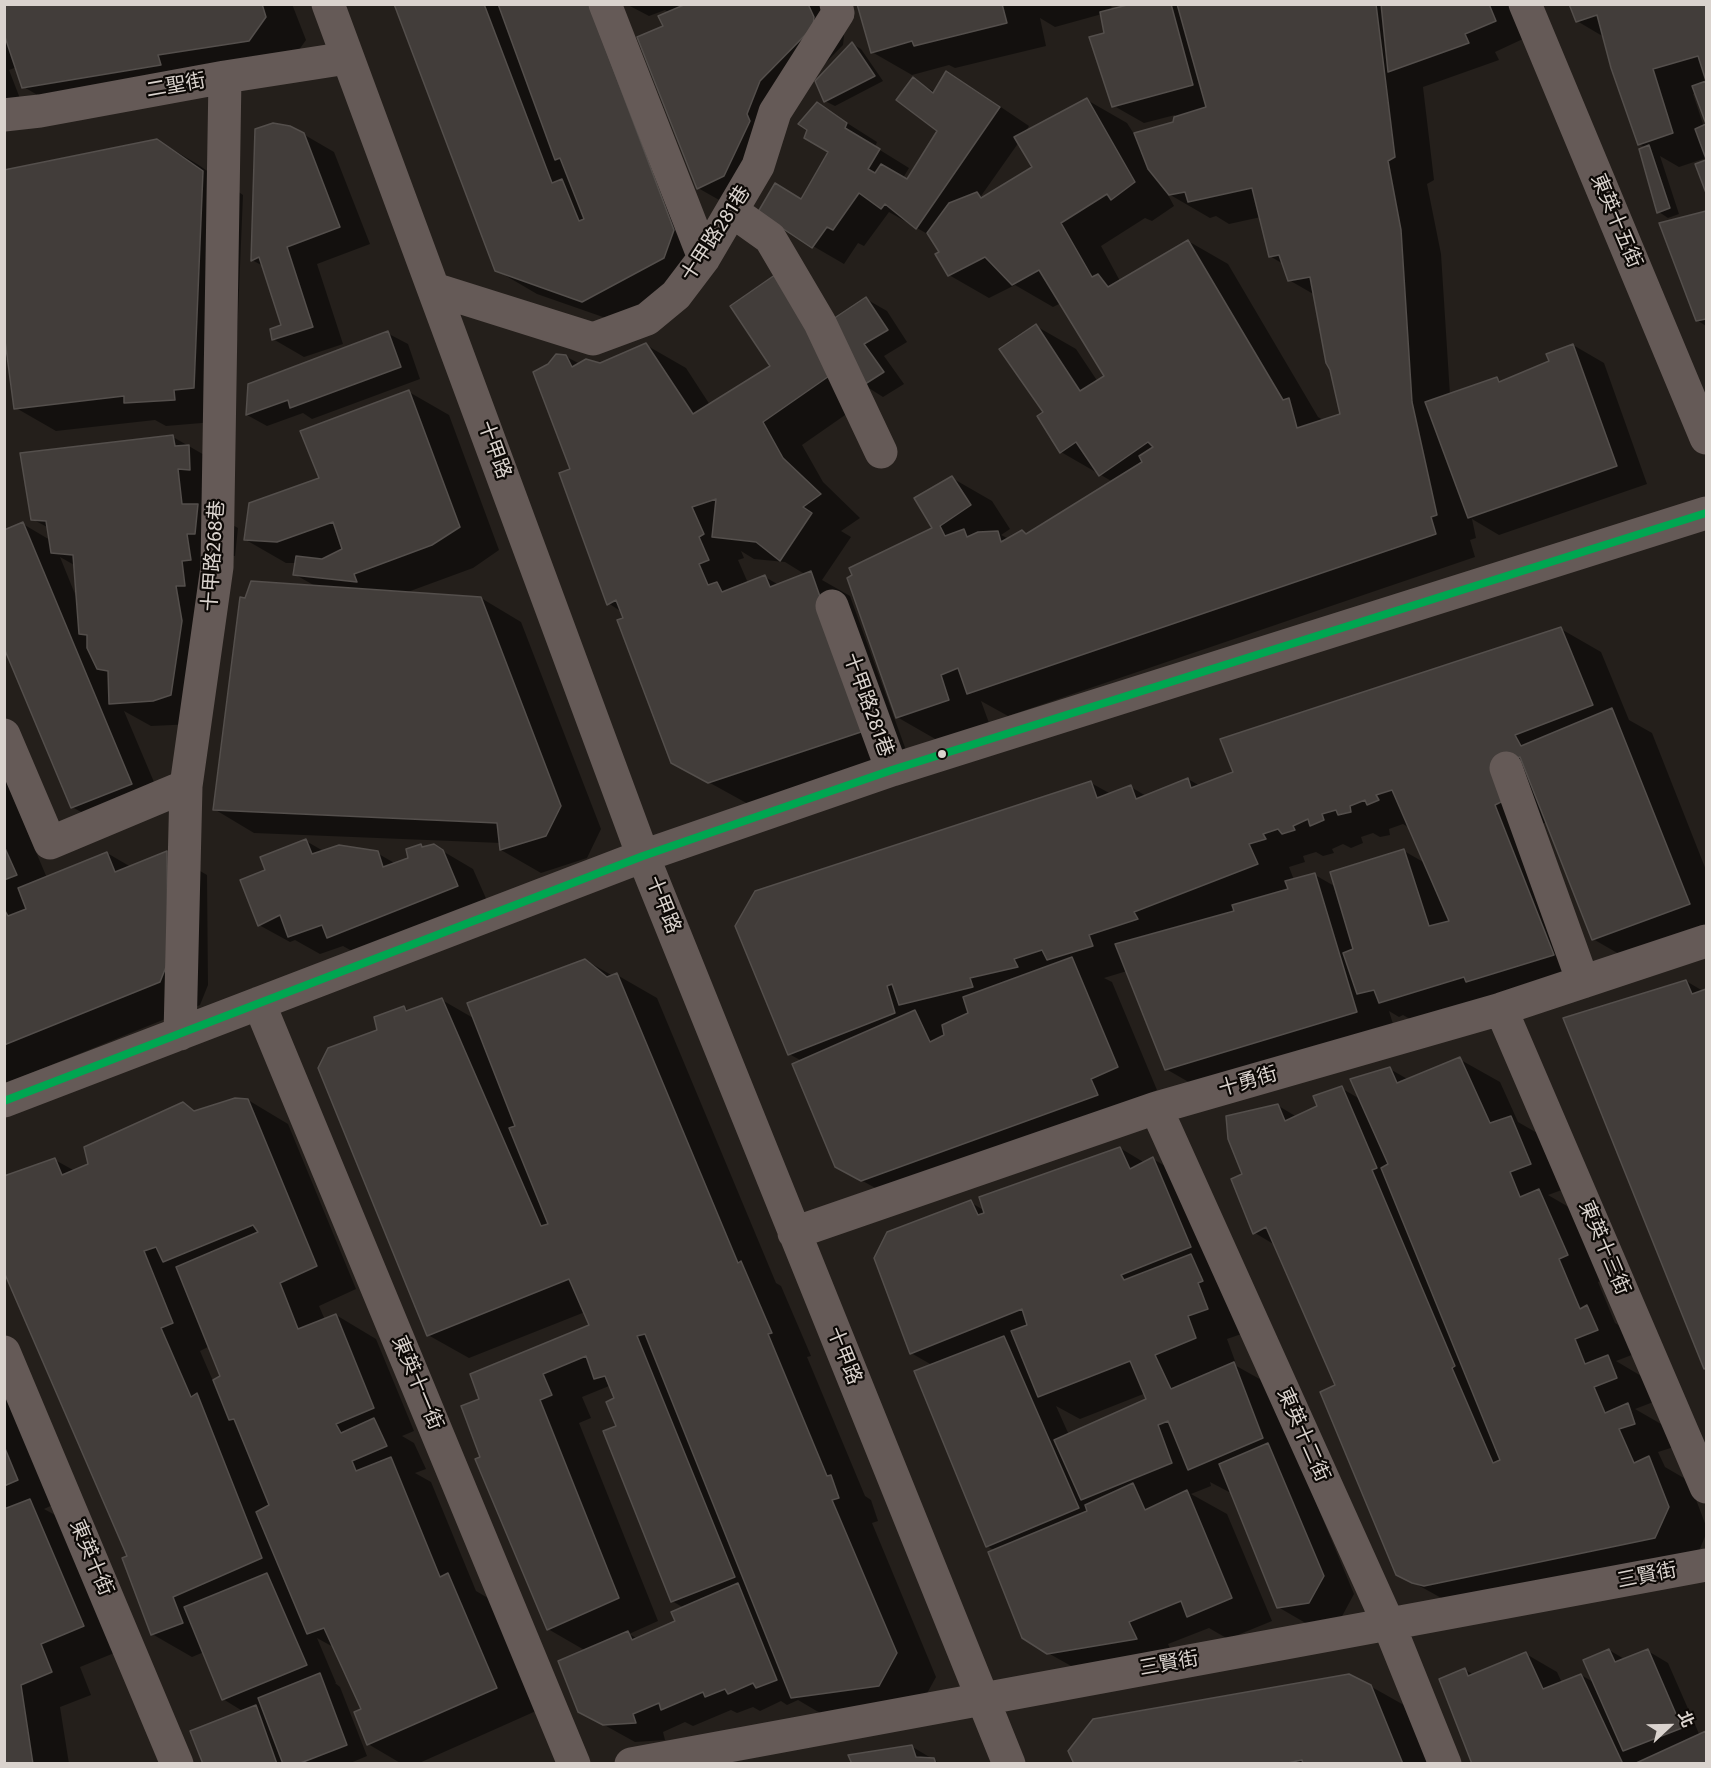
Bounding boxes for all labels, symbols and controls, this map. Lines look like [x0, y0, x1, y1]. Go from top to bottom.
street label: 二聖街 [144, 69, 208, 103]
street label: 東英十五街 [1585, 170, 1647, 272]
street label: 十甲路281巷 [676, 182, 756, 286]
street label: 十甲路 [472, 418, 516, 482]
street label: 十甲路268巷 [198, 500, 230, 612]
street label: 十甲路281巷 [838, 650, 898, 760]
unlabelled marker [936, 748, 948, 760]
street label: 十甲路 [641, 873, 685, 937]
street label: 十勇街 [1216, 1062, 1280, 1102]
street label: 東英十三街 [1573, 1197, 1635, 1299]
street label: 十甲路 [822, 1324, 866, 1388]
street label: 東英十一街 [386, 1332, 448, 1434]
street label: 東英十二街 [1272, 1384, 1334, 1486]
street label: 東英十街 [64, 1516, 118, 1600]
street label: 三賢街 [1615, 1558, 1679, 1594]
street label: 三賢街 [1137, 1647, 1201, 1681]
north arrow [1639, 1696, 1699, 1756]
text: 北 [1674, 1708, 1698, 1730]

